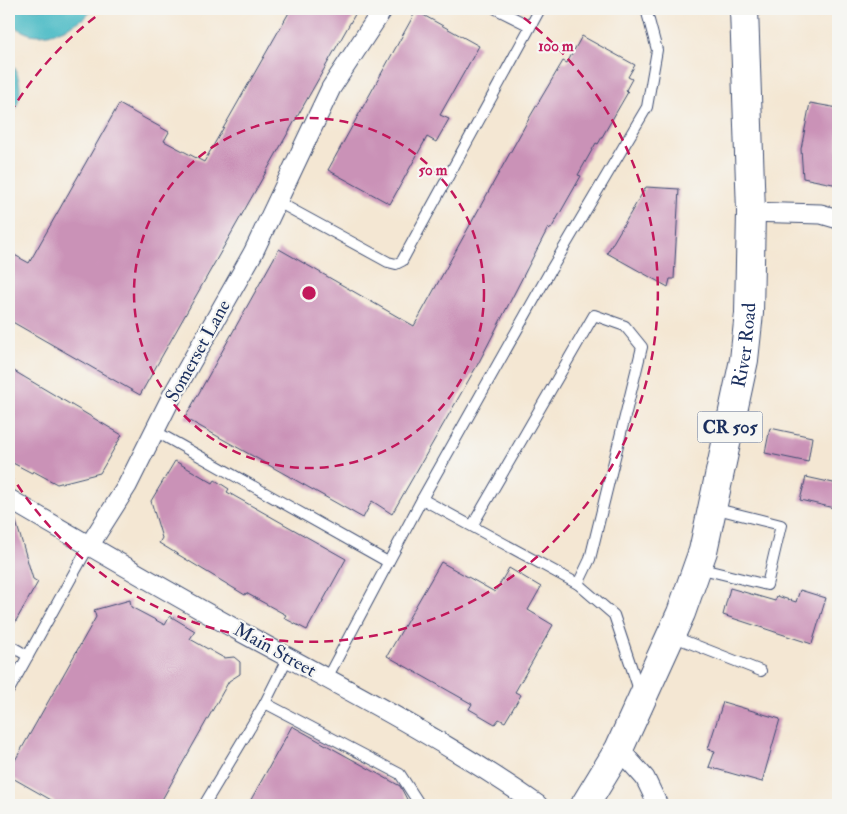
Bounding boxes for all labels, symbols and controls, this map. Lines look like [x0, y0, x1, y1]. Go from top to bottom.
text: 100 m [538, 37, 574, 56]
text: 50 m [419, 161, 448, 180]
centre of rings [300, 284, 318, 302]
street label: Somerset Lane [160, 296, 236, 406]
street label: River Road [726, 302, 761, 390]
road number: CR 505 [698, 412, 762, 442]
street label: Main Street [230, 618, 320, 682]

